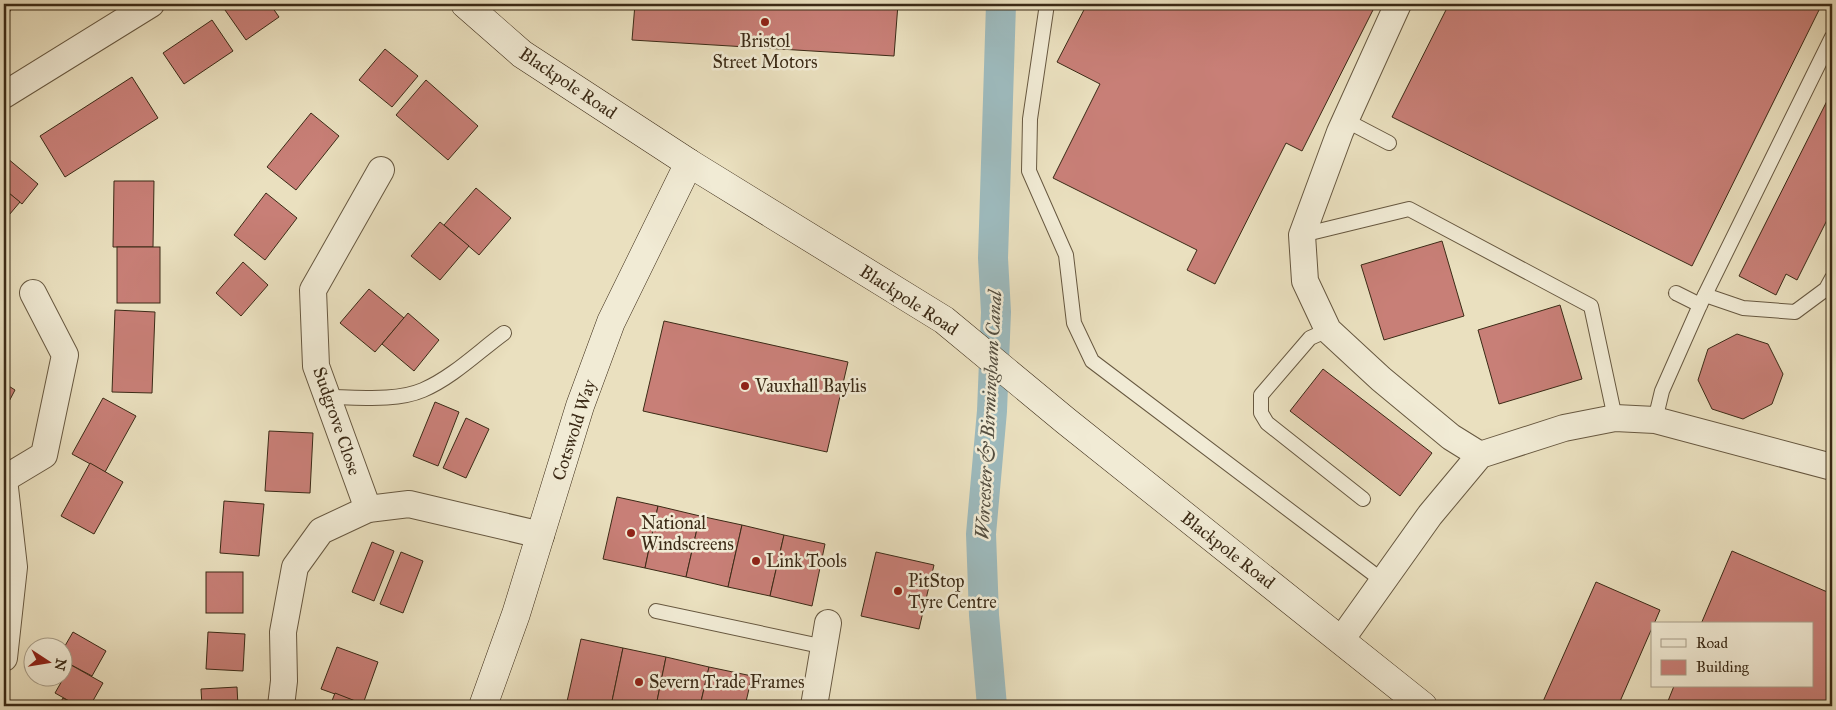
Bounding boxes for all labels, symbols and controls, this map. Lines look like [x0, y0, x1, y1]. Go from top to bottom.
marker: Bristol Street Motors [759, 16, 771, 28]
place label: Bristol Street Motors [713, 30, 817, 73]
street label: Blackpole Road [515, 42, 621, 124]
street label: Blackpole Road [856, 260, 962, 340]
water label: Worcester & Birmingham Canal [970, 288, 1007, 540]
street label: Sudgrove Close [307, 364, 366, 478]
place label: Vauxhall Baylis [754, 375, 867, 397]
street label: Cotswold Way [547, 376, 601, 483]
marker: Vauxhall Baylis [739, 380, 751, 392]
street label: Blackpole Road [1177, 507, 1279, 593]
place label: National Windscreens [641, 512, 734, 555]
marker: National Windscreens [625, 527, 637, 539]
place label: Link Tools [766, 550, 847, 572]
marker: Link Tools [750, 555, 762, 567]
place label: PitStop Tyre Centre [908, 570, 997, 613]
marker: PitStop Tyre Centre [892, 585, 904, 597]
legend [1651, 622, 1814, 688]
text: Road [1696, 634, 1728, 652]
north arrow [22, 638, 72, 688]
text: N [51, 657, 70, 672]
text: Building [1696, 658, 1750, 676]
place label: Severn Trade Frames [649, 671, 805, 693]
marker: Severn Trade Frames [633, 676, 645, 688]

